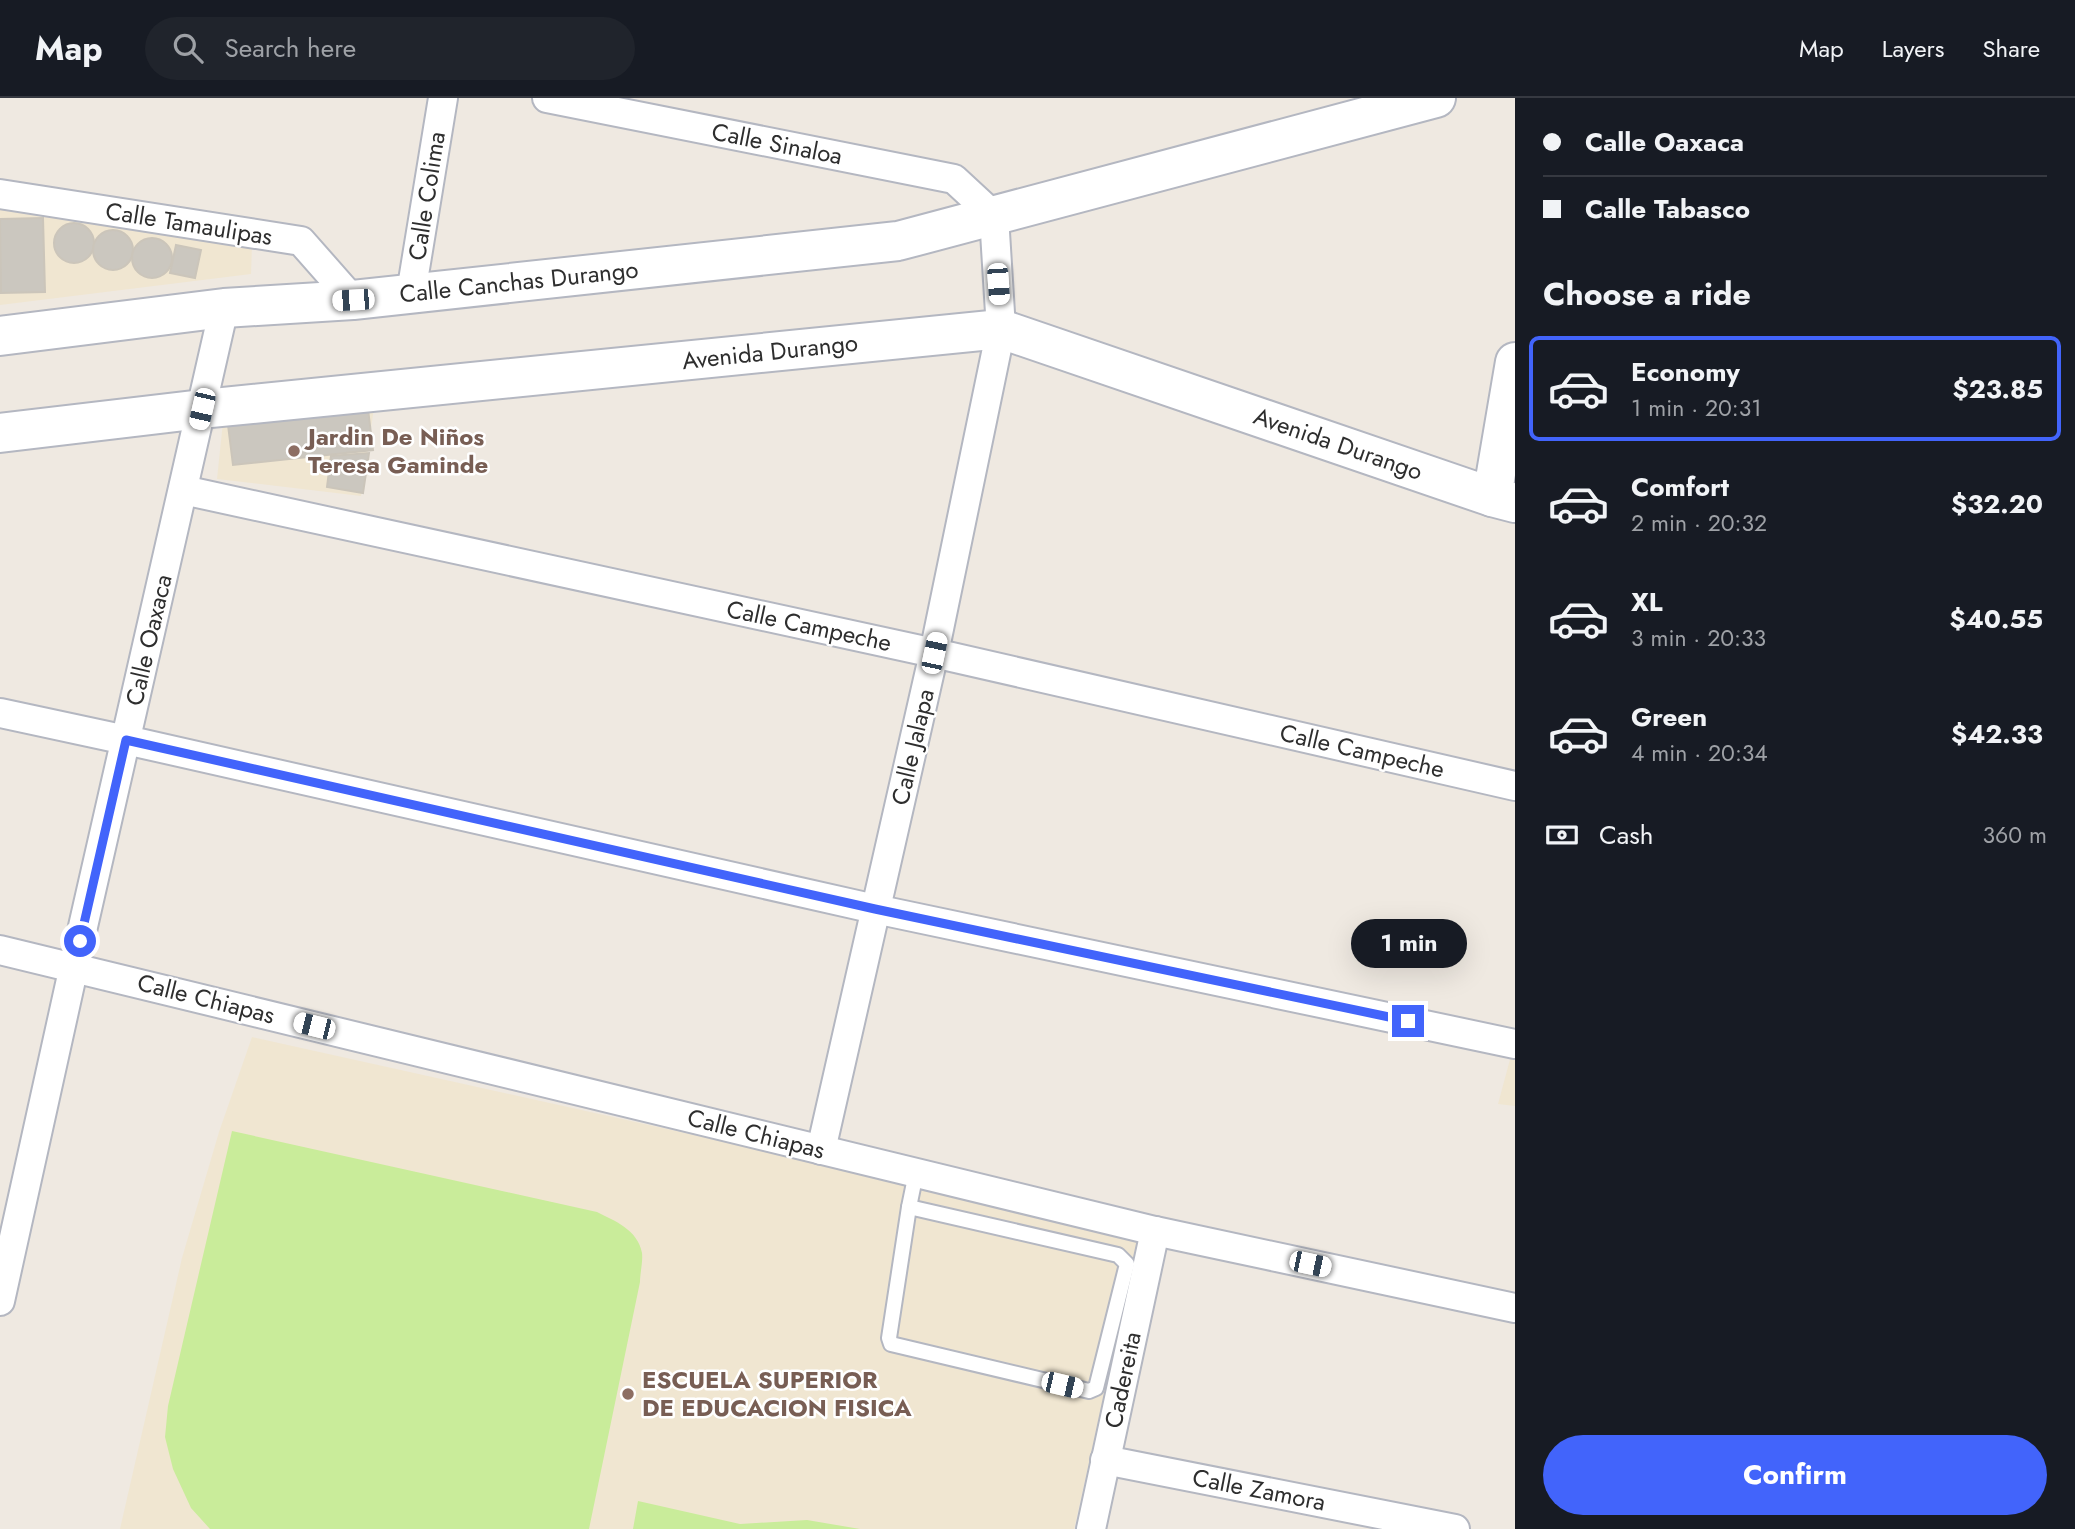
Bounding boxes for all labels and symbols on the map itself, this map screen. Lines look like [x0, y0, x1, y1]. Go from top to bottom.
street label: Calle Sinaloa [709, 114, 845, 173]
street label: Calle Colima [399, 129, 454, 263]
street label: Calle Tamaulipas [103, 193, 275, 254]
street label: Calle Canchas Durango [398, 252, 640, 311]
car [987, 262, 1010, 306]
car [332, 288, 375, 312]
street label: Avenida Durango [680, 325, 860, 378]
car [188, 386, 217, 432]
street label: Avenida Durango [1249, 398, 1427, 489]
place label: Jardin De Niños Teresa Gaminde [304, 419, 488, 482]
marker: Jardin De Niños Teresa Gaminde [286, 443, 302, 459]
street label: Calle Oaxaca [116, 571, 181, 709]
street label: Calle Campeche [723, 591, 895, 660]
car [920, 630, 949, 676]
street label: Calle Jalapa [882, 685, 943, 808]
street label: Calle Campeche [1276, 715, 1448, 786]
callout: 1 min [1350, 920, 1466, 968]
route start [64, 925, 96, 957]
street label: Calle Chiapas [134, 965, 278, 1032]
route end [1392, 1005, 1424, 1037]
car [292, 1011, 337, 1041]
street label: Calle Chiapas [684, 1100, 828, 1167]
car [1288, 1249, 1333, 1279]
street label: Cadereita [1095, 1328, 1150, 1431]
place label: ESCUELA SUPERIOR DE EDUCACION FISICA [642, 1362, 912, 1425]
car [1040, 1370, 1085, 1400]
marker: ESCUELA SUPERIOR DE EDUCACION FISICA [620, 1386, 636, 1402]
street label: Calle Zamora [1190, 1459, 1329, 1520]

